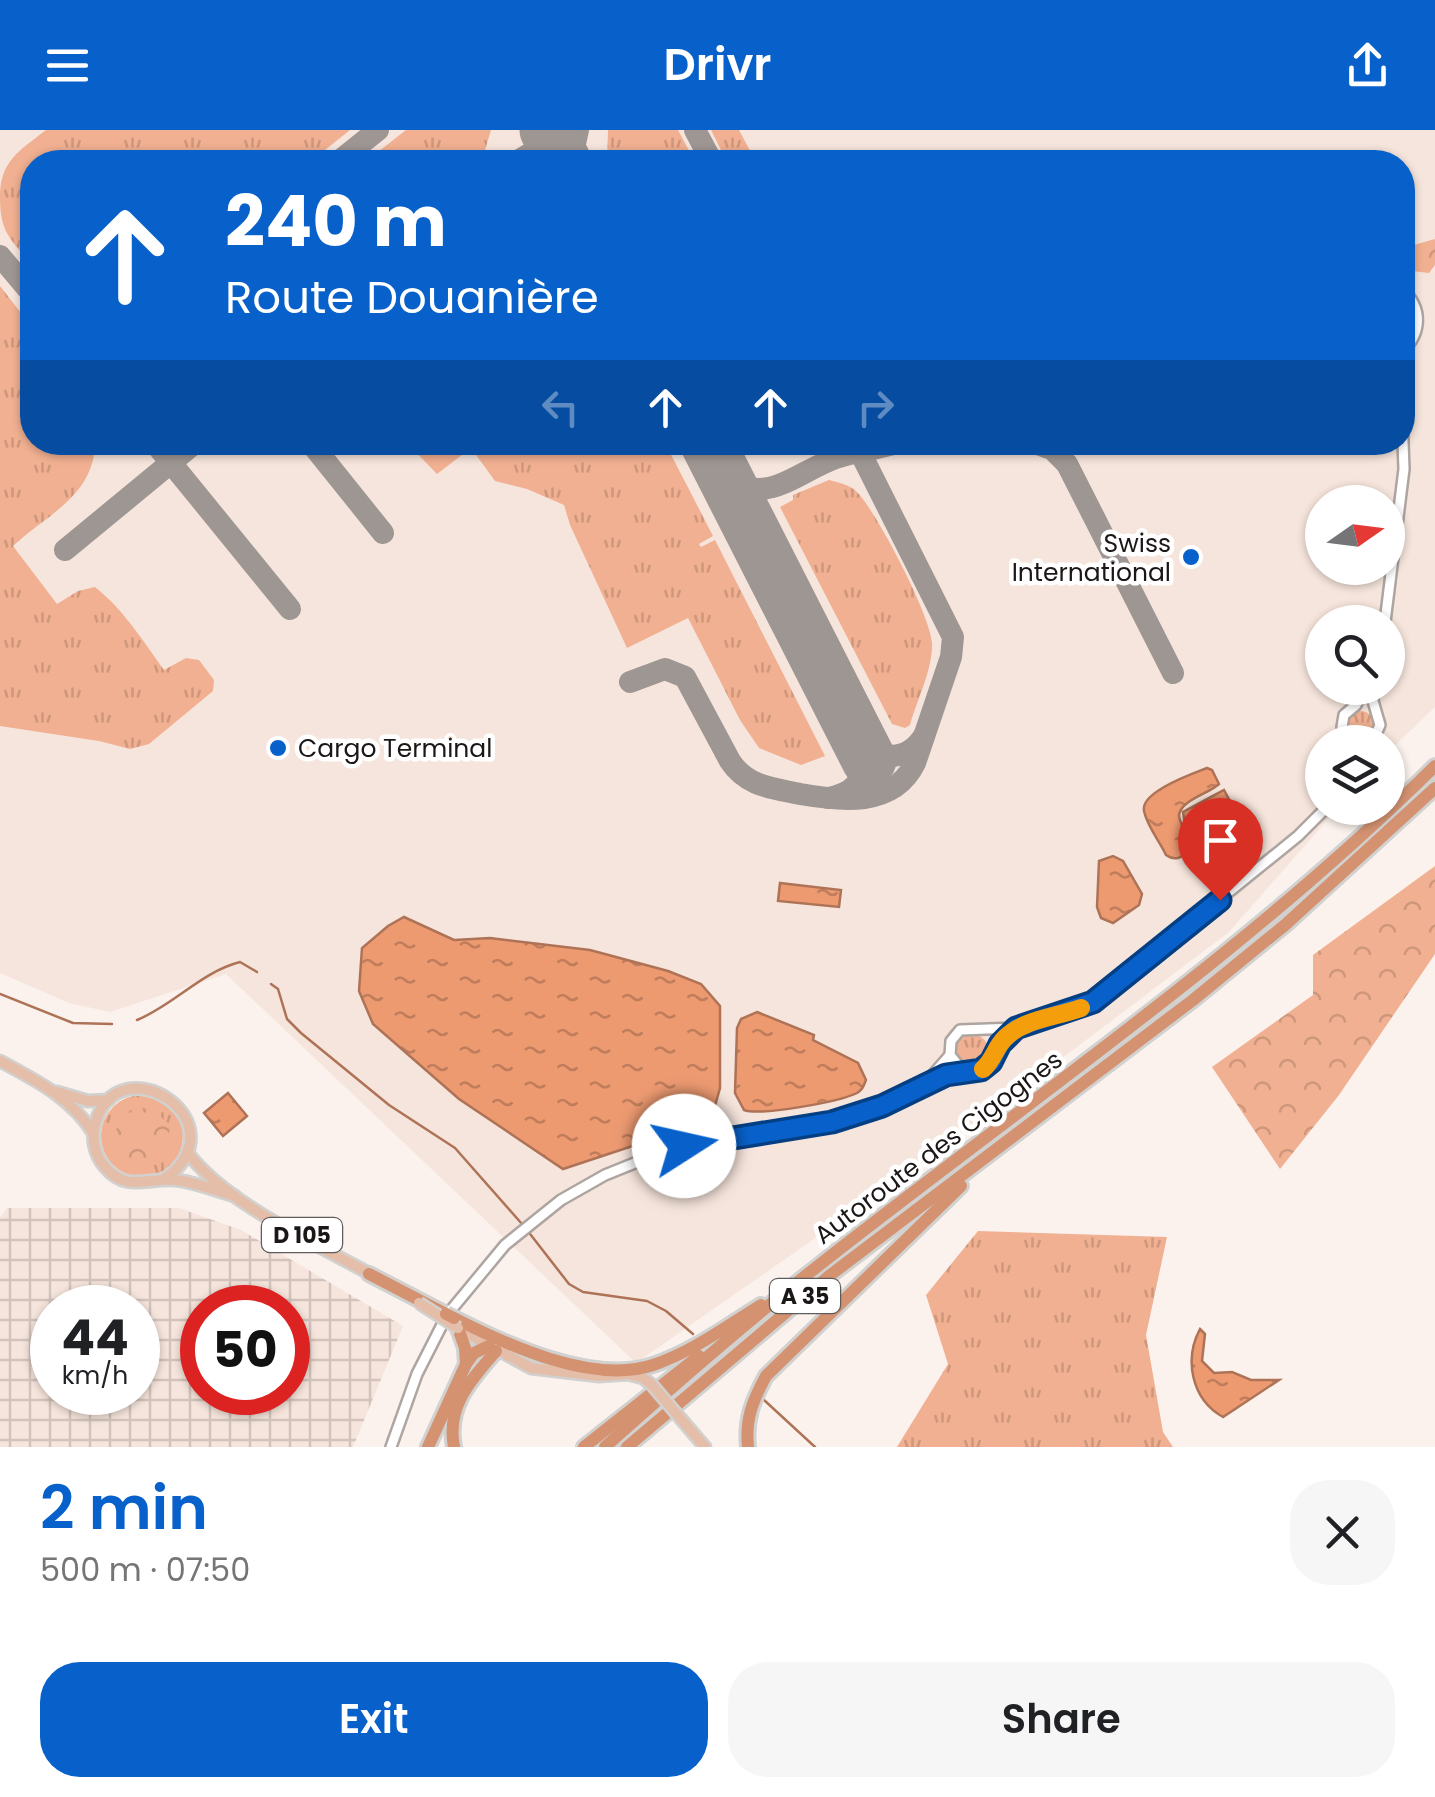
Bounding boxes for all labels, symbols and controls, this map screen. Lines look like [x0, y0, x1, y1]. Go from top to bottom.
text: Drivr [663, 33, 772, 96]
icon: menu [40, 38, 95, 93]
icon: share [1340, 38, 1395, 93]
text: 240 m [225, 172, 447, 271]
icon: ahead [60, 190, 190, 320]
text: Route Douanière [225, 266, 599, 329]
icon: left [533, 380, 588, 435]
icon: ahead [638, 380, 693, 435]
icon: ahead [743, 380, 798, 435]
icon: right [848, 380, 903, 435]
north arrow [1305, 485, 1405, 585]
map controls [1305, 485, 1405, 825]
place label: Swiss International [1012, 526, 1171, 590]
marker: Swiss International [1180, 546, 1202, 568]
button: search [1305, 605, 1405, 705]
button: layers [1305, 725, 1405, 825]
place label: Cargo Terminal [298, 731, 492, 766]
marker: Cargo Terminal [267, 737, 289, 759]
pin [1178, 798, 1263, 901]
icon: arrive [1193, 813, 1248, 868]
street label: Autoroute des Cigognes [807, 1042, 1070, 1252]
position arrow [632, 1094, 736, 1198]
road number: D 105 [262, 1218, 342, 1252]
road number: A 35 [770, 1279, 840, 1313]
speed limit sign: 50 [180, 1285, 310, 1415]
text: 44 [61, 1302, 129, 1373]
text: km/h [62, 1358, 128, 1393]
text: 2 min [40, 1466, 208, 1550]
button: close [1290, 1480, 1395, 1585]
text: 500 m · 07:50 [40, 1547, 250, 1592]
button: Exit [40, 1662, 708, 1777]
button: Share [728, 1662, 1395, 1777]

